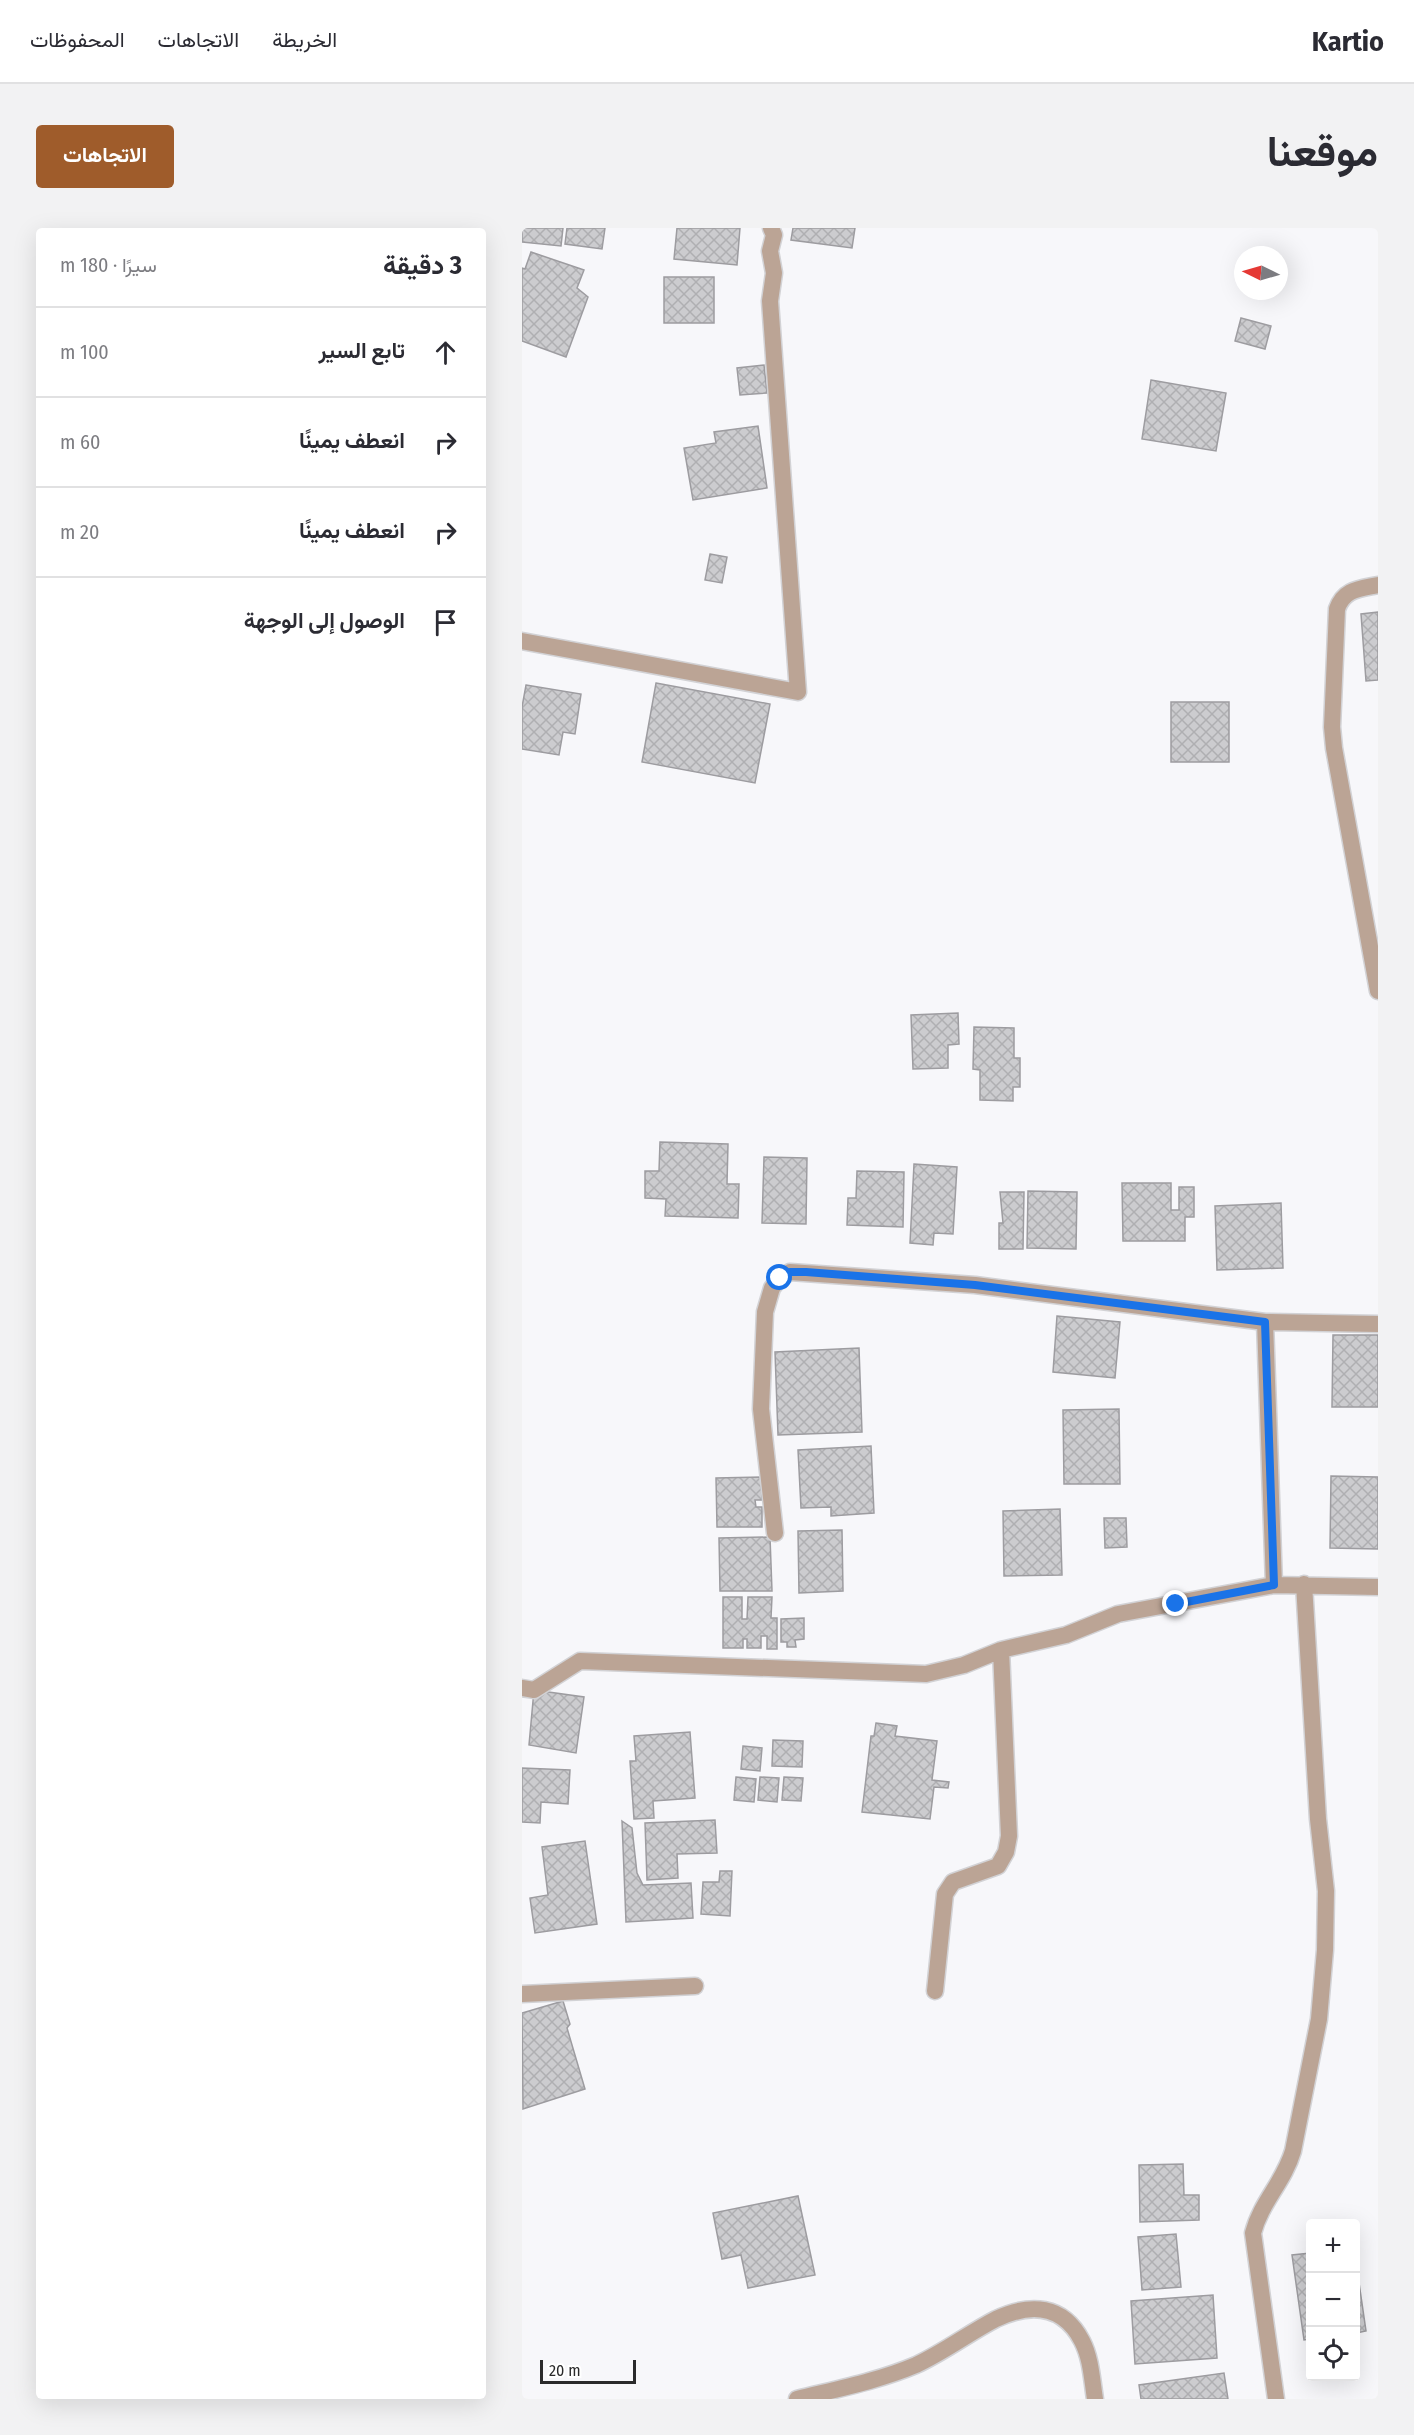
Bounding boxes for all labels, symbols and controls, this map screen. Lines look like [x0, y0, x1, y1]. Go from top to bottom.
text: Kartio [1312, 25, 1384, 58]
text: المحفوظات [30, 27, 125, 53]
text: الاتجاهات [158, 27, 239, 53]
text: الخريطة [272, 27, 337, 53]
button: الاتجاهات [36, 125, 174, 188]
text: موقعنا [1267, 127, 1378, 177]
north arrow [1234, 246, 1288, 300]
text: 3 دقيقة [383, 250, 462, 281]
text: سيرًا · 180 m [60, 253, 157, 277]
icon: ahead [429, 336, 462, 369]
text: تابع السير [318, 337, 405, 364]
text: 100 m [60, 340, 109, 364]
icon: right [429, 426, 462, 459]
text: انعطف يمينًا [299, 427, 405, 454]
text: 60 m [60, 430, 100, 454]
icon: right [429, 516, 462, 549]
text: انعطف يمينًا [299, 517, 405, 544]
text: 20 m [60, 520, 99, 544]
icon: arrive [429, 606, 462, 639]
text: الوصول إلى الوجهة [244, 607, 405, 634]
route start [766, 1264, 792, 1290]
route end [1162, 1590, 1188, 1616]
map controls [1306, 2219, 1360, 2381]
button: + [1306, 2219, 1360, 2273]
button: − [1306, 2273, 1360, 2327]
button: locate [1306, 2327, 1360, 2381]
scale bar [540, 2357, 636, 2384]
text: 20 m [549, 2361, 580, 2380]

